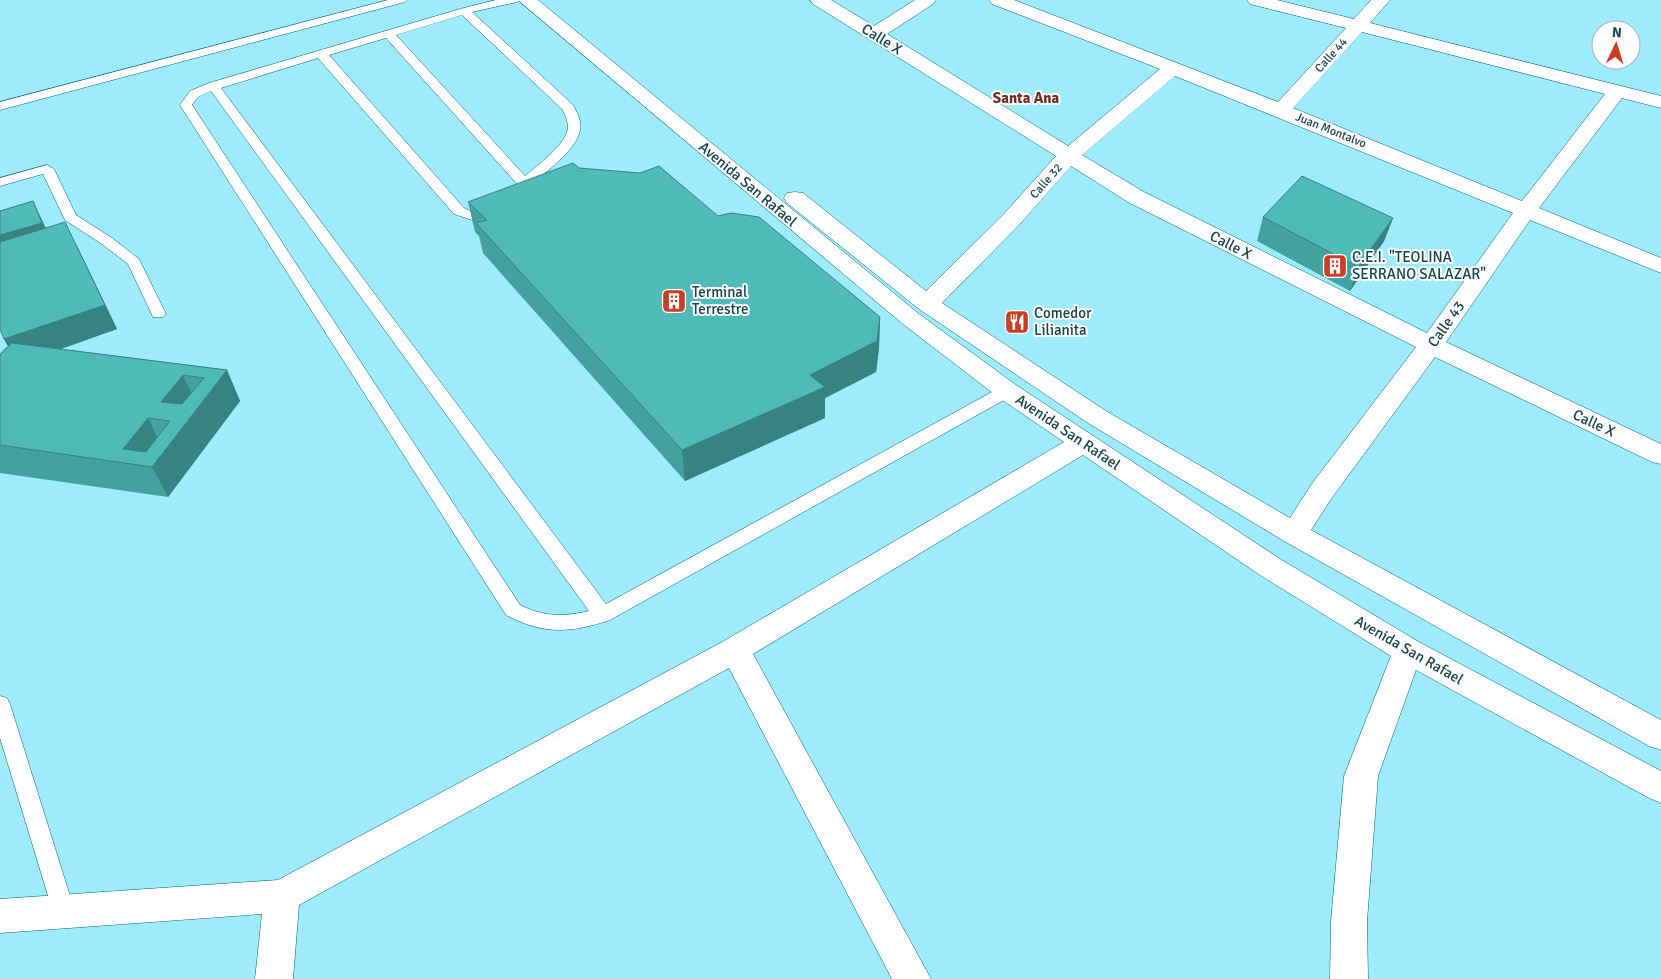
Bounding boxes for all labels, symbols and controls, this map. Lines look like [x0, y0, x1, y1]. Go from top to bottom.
street label: Calle X [858, 20, 906, 59]
north arrow [1591, 20, 1641, 70]
text: N [1611, 24, 1622, 41]
street label: Calle 44 [1312, 34, 1351, 76]
district label: Santa Ana [993, 89, 1059, 107]
street label: Juan Montalvo [1293, 109, 1368, 151]
street label: Avenida San Rafael [695, 138, 801, 230]
street label: Calle 32 [1027, 161, 1066, 202]
street label: Calle X [1207, 227, 1255, 263]
place label: C.E.I. "TEOLINA SERRANO SALAZAR" [1352, 248, 1486, 283]
building icon: C.E.I. "TEOLINA SERRANO SALAZAR" [1322, 253, 1348, 279]
place label: Terminal Terrestre [692, 283, 748, 318]
building icon: Terminal Terrestre [661, 288, 687, 314]
street label: Calle 43 [1424, 298, 1468, 350]
place label: Comedor Lilianita [1034, 304, 1092, 339]
restaurant icon: Comedor Lilianita [1004, 309, 1030, 335]
street label: Avenida San Rafael [1012, 390, 1124, 474]
street label: Calle X [1570, 405, 1618, 441]
street label: Avenida San Rafael [1351, 612, 1467, 688]

